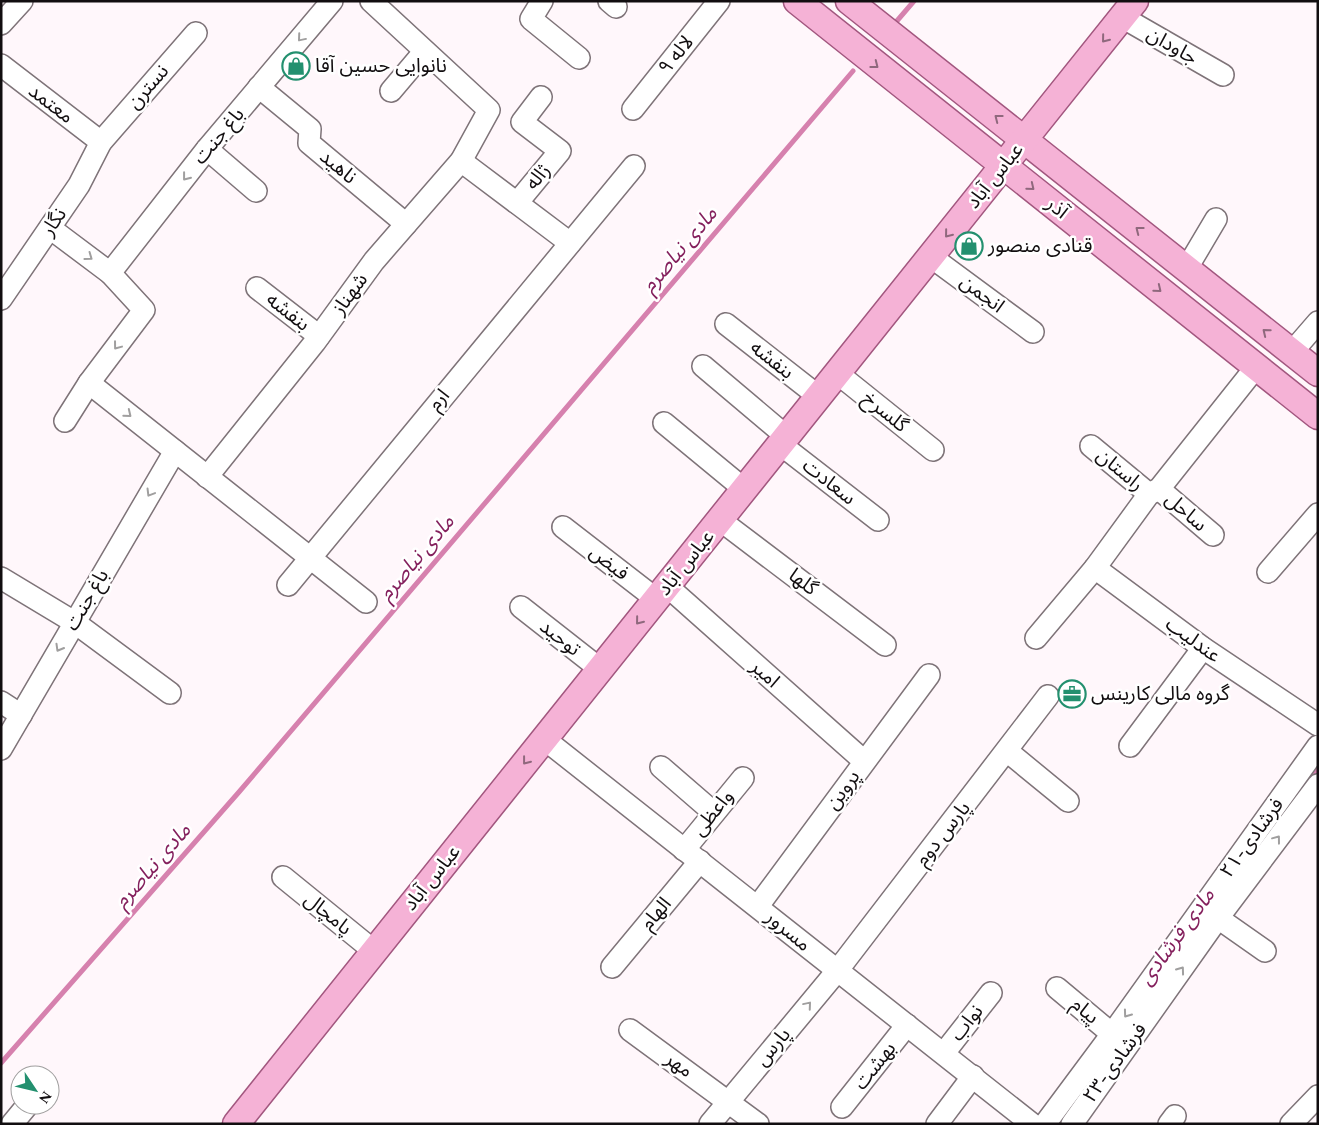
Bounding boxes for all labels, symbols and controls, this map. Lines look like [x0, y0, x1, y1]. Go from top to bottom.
street label: جاودان [1141, 19, 1203, 73]
street label: ۹ لاله [651, 29, 701, 81]
one-way arrow [297, 33, 306, 42]
one-way arrow [1102, 33, 1110, 42]
shop icon: نانوایی حسین آقا [281, 51, 311, 81]
place label: نانوایی حسین آقا [315, 51, 447, 81]
street label: نسترن [120, 58, 176, 116]
one-way arrow [869, 60, 878, 68]
street label: معتمد [22, 77, 80, 131]
street label: باغ جنت [186, 101, 252, 171]
one-way arrow [995, 116, 1004, 124]
street label: عباس آباد [959, 136, 1031, 216]
street label: ناهید [313, 142, 363, 192]
street label: ژاله [518, 157, 558, 197]
one-way arrow [183, 171, 191, 180]
one-way arrow [1025, 182, 1034, 190]
street label: آذر [1038, 189, 1076, 227]
water label: مادی نیاصرم [634, 200, 726, 301]
street label: نگار [33, 202, 74, 243]
one-way arrow [1135, 227, 1145, 236]
one-way arrow [945, 228, 953, 237]
shop icon: قنادی منصور [954, 231, 984, 261]
place label: قنادی منصور [987, 231, 1093, 261]
one-way arrow [83, 251, 93, 260]
street label: شهناز [324, 267, 376, 322]
street label: انجمن [953, 267, 1011, 321]
one-way arrow [1152, 283, 1161, 292]
street label: بنفشه [260, 285, 316, 339]
one-way arrow [1263, 329, 1272, 337]
street label: بنفشه [744, 333, 800, 387]
one-way arrow [114, 341, 123, 350]
street label: ارم [421, 382, 457, 418]
street label: گلسرخ [855, 384, 915, 440]
one-way arrow [122, 408, 131, 417]
street label: راستان [1090, 441, 1150, 499]
street label: سعادت [796, 451, 862, 513]
street label: ساحل [1158, 485, 1214, 539]
one-way arrow [146, 488, 156, 497]
water label: مادی نیاصرم [371, 508, 463, 609]
street label: عباس آباد [650, 523, 722, 603]
street label: فیض [583, 538, 635, 588]
street label: گلها [782, 561, 825, 604]
street label: باغ جنت [57, 564, 117, 636]
street label: عندلیب [1159, 610, 1227, 670]
street label: توحید [533, 612, 587, 664]
one-way arrow [635, 615, 644, 624]
one-way arrow [55, 643, 65, 652]
street label: امیر [743, 652, 786, 695]
office icon: گروه مالی کارینس [1057, 679, 1087, 709]
place label: گروه مالی کارینس [1091, 679, 1230, 709]
one-way arrow [523, 755, 531, 764]
street label: پروین [818, 764, 868, 816]
street label: واعظی [685, 783, 741, 843]
street label: ۲۱-فرشادی [1213, 792, 1291, 884]
street label: پارس دوم [908, 795, 978, 873]
water label: مادی نیاصرم [106, 816, 199, 917]
one-way arrow [1272, 836, 1280, 845]
street label: عباس آباد [396, 838, 468, 918]
water label: مادی فرشادی [1131, 882, 1223, 992]
street label: پامچال [297, 885, 359, 943]
street label: الهام [633, 891, 679, 937]
street label: مسرور [758, 902, 817, 959]
one-way arrow [1176, 967, 1184, 976]
street label: پیام [1064, 990, 1106, 1032]
street label: نواب [943, 998, 991, 1048]
one-way arrow [802, 1002, 811, 1011]
one-way arrow [1124, 1008, 1133, 1017]
street label: ۲۳-فرشادی [1076, 1017, 1154, 1109]
street label: پارس [748, 1021, 798, 1073]
street label: بهشت [846, 1035, 904, 1097]
street label: مهر [658, 1044, 699, 1086]
north arrow [10, 1065, 60, 1115]
text: N [33, 1086, 57, 1108]

